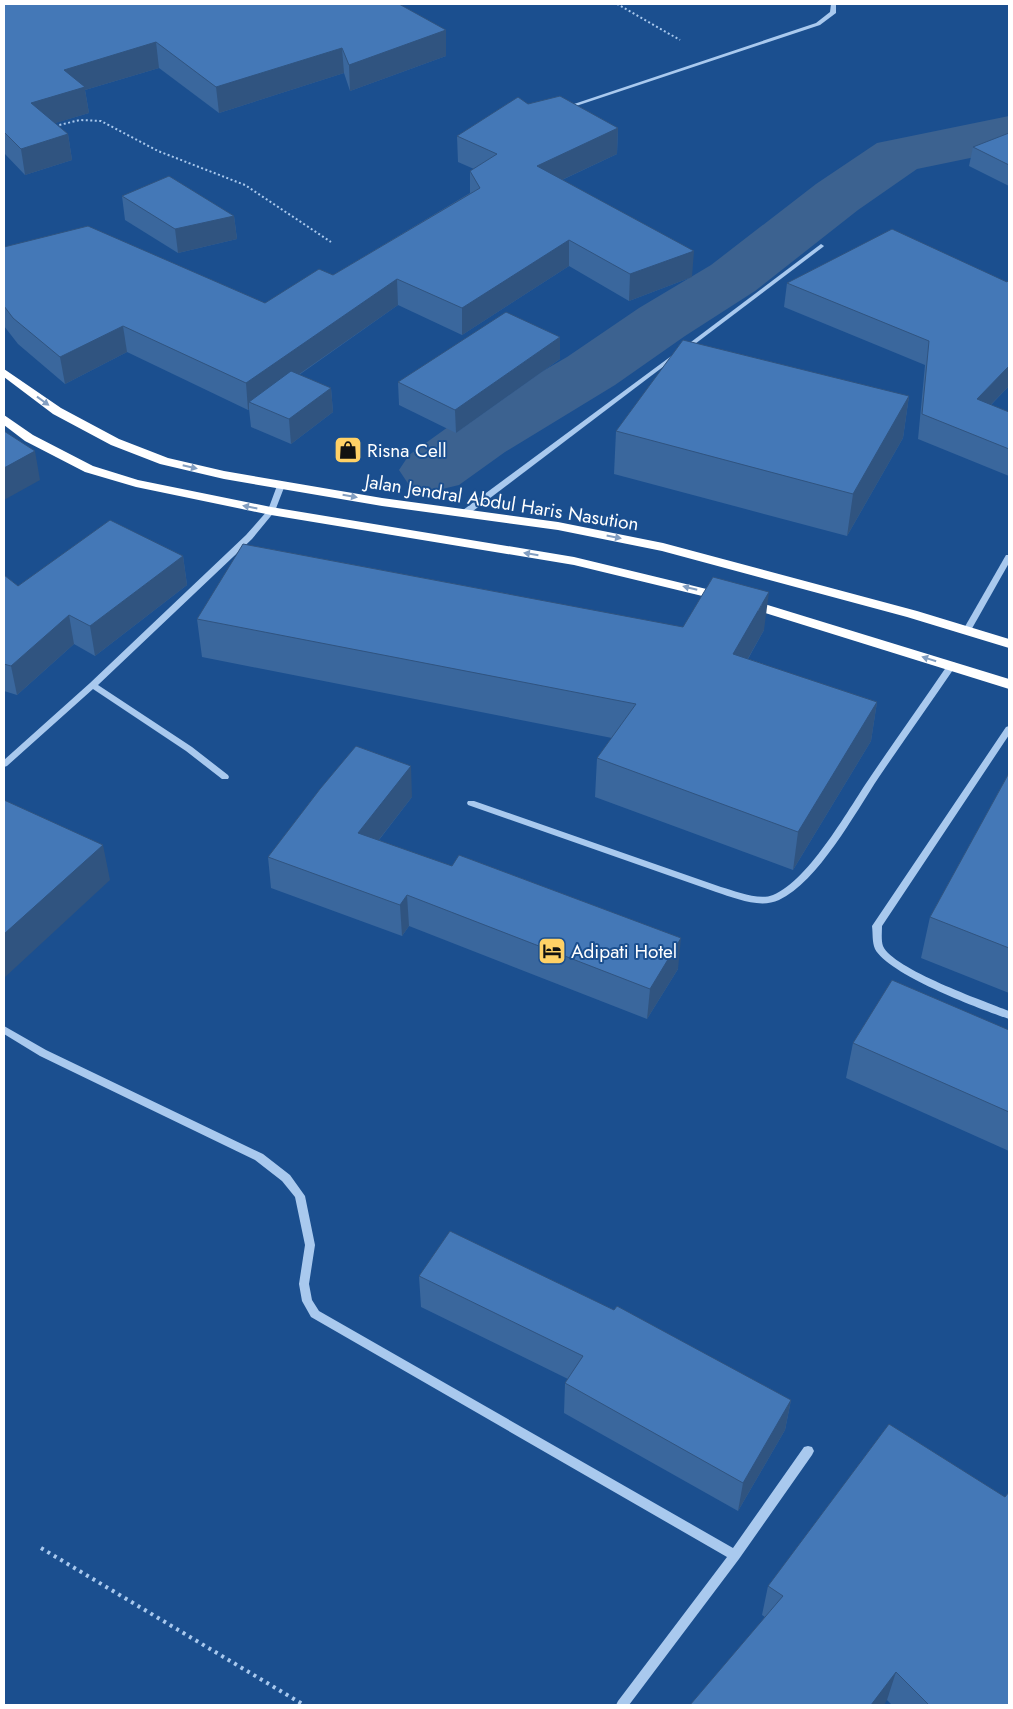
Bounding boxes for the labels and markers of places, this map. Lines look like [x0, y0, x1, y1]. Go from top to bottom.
shop icon: Risna Cell [333, 435, 363, 465]
place label: Risna Cell [367, 437, 447, 464]
hotel icon: Adipati Hotel [537, 936, 567, 966]
place label: Adipati Hotel [571, 938, 677, 965]

